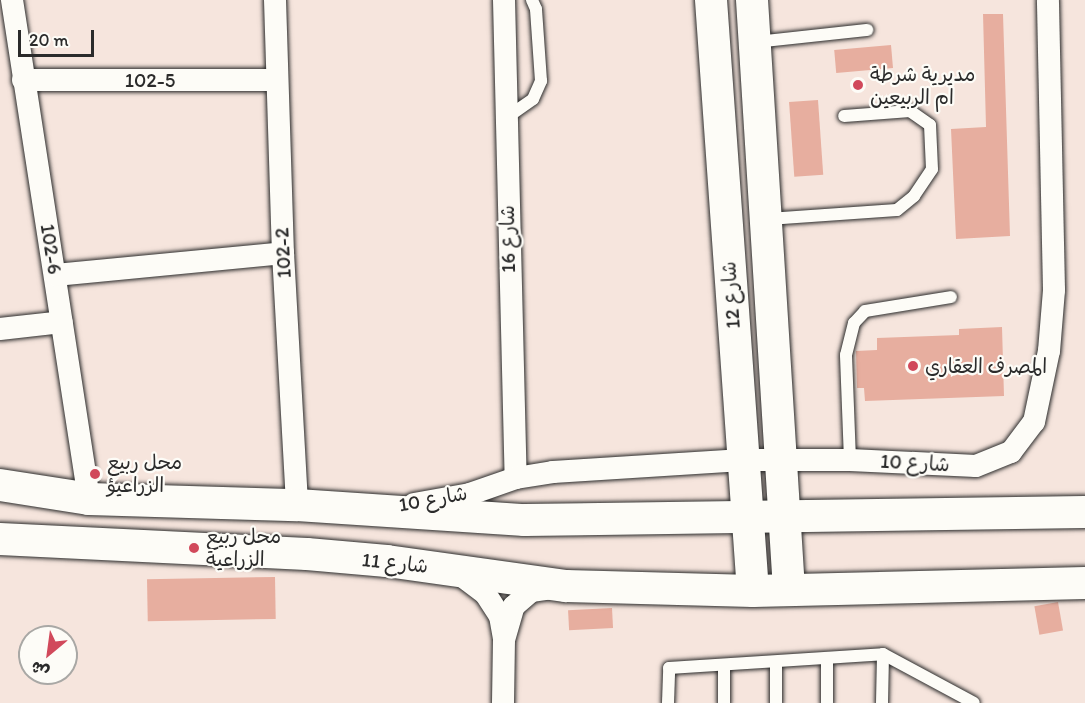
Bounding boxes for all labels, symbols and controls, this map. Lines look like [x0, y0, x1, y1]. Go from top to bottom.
scale bar [21, 18, 98, 56]
text: 20 m [29, 29, 69, 51]
place label: مديرية شرطة ام الربيعين [870, 62, 975, 109]
street label: 102-5 [125, 68, 175, 92]
marker: مديرية شرطة ام الربيعين [851, 78, 865, 92]
street label: شارع 16 [495, 205, 521, 273]
street label: 102-6 [35, 222, 67, 276]
street label: 102-2 [270, 227, 296, 279]
street label: شارع 12 [717, 260, 745, 330]
place label: المصرف العقاري [925, 354, 1047, 378]
marker: المصرف العقاري [906, 359, 920, 373]
street label: شارع 10 [880, 449, 950, 477]
place label: محل ربيع الزراعيؤ [107, 450, 182, 497]
marker: محل ربيع الزراعيؤ [88, 467, 102, 481]
street label: شارع 10 [397, 481, 469, 517]
place label: محل ربيع الزراعية [206, 524, 281, 571]
marker: محل ربيع الزراعية [187, 541, 201, 555]
street label: شارع 11 [361, 548, 429, 578]
north arrow [18, 625, 78, 685]
text: ش [28, 657, 52, 682]

